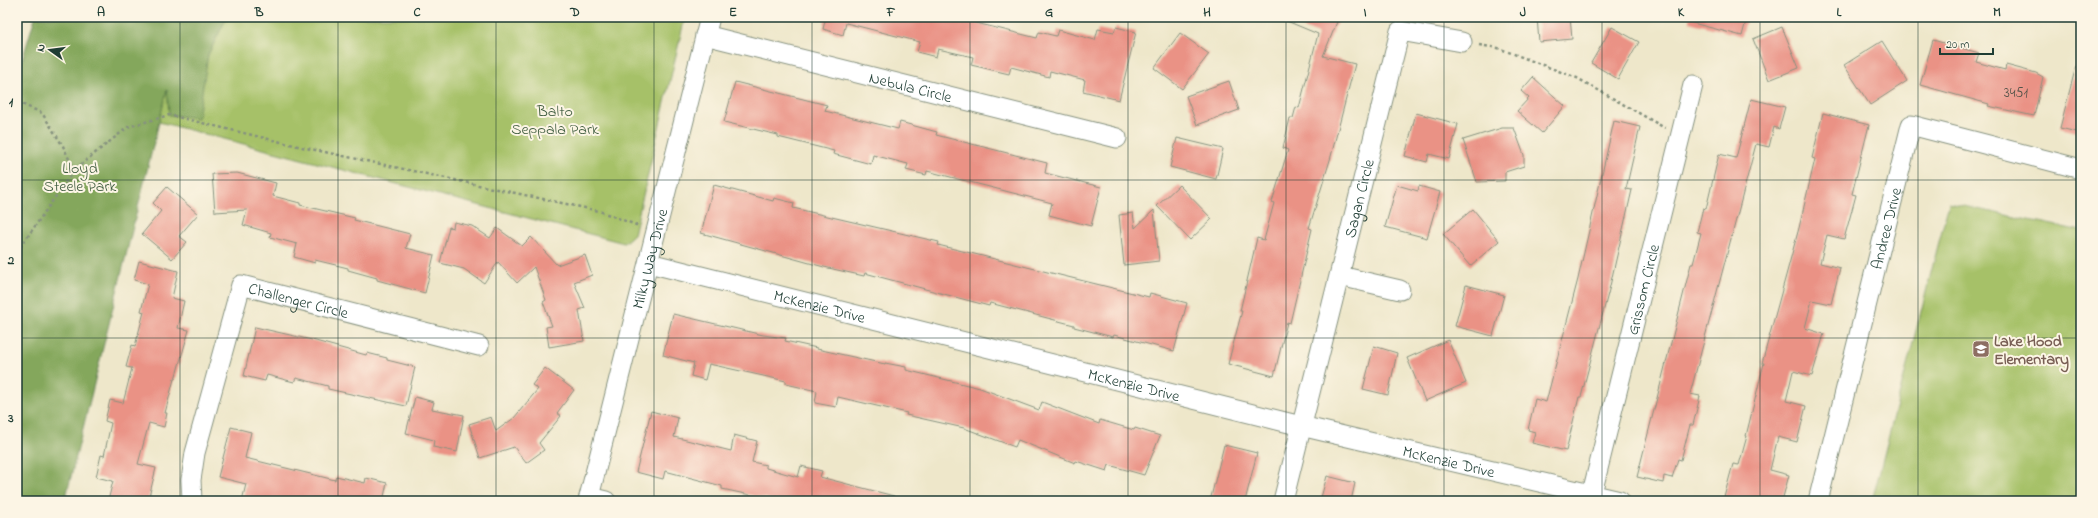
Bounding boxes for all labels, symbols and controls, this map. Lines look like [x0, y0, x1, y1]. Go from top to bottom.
text: A [97, 3, 105, 22]
text: B [254, 3, 264, 22]
text: C [413, 3, 421, 22]
text: D [569, 3, 580, 22]
text: E [729, 3, 737, 22]
text: F [886, 3, 896, 22]
text: G [1045, 3, 1053, 22]
text: H [1203, 3, 1211, 22]
text: I [1363, 3, 1367, 22]
text: J [1520, 3, 1526, 22]
text: K [1678, 3, 1685, 22]
text: L [1837, 3, 1843, 22]
text: M [1993, 3, 2001, 22]
north arrow [30, 30, 70, 70]
scale bar [1940, 30, 1993, 56]
text: 20 m [1946, 36, 1969, 54]
text: N [33, 42, 50, 53]
street label: Nebula Circle [866, 66, 955, 110]
house number: 3451 [2004, 83, 2029, 104]
text: 1 [9, 93, 14, 112]
park label: Balto Seppala Park [511, 100, 600, 142]
street label: Sagan Circle [1339, 156, 1382, 241]
park label: Lloyd Steele Park [44, 157, 117, 199]
street label: Andree Drive [1866, 184, 1909, 272]
street label: Milky Way Drive [627, 206, 675, 312]
street label: Grissom Circle [1622, 241, 1667, 338]
text: 2 [7, 251, 15, 270]
street label: Challenger Circle [246, 277, 352, 326]
street label: McKenzie Drive [771, 285, 869, 331]
place label: Lake Hood Elementary [1994, 330, 2069, 373]
school or university icon: Lake Hood Elementary [1971, 339, 1991, 359]
street label: McKenzie Drive [1085, 363, 1183, 409]
text: 3 [7, 409, 14, 428]
street label: McKenzie Drive [1400, 440, 1498, 485]

